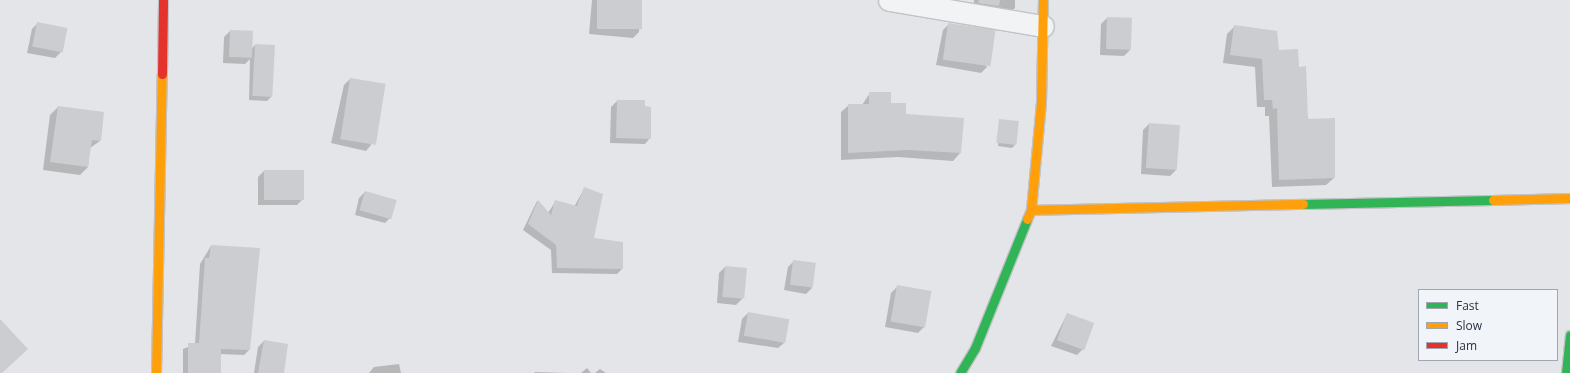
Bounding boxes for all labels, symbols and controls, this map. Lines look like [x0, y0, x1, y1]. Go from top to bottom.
legend [1418, 289, 1558, 361]
text: Fast [1456, 297, 1479, 314]
text: Slow [1456, 317, 1482, 334]
text: Jam [1456, 337, 1477, 354]

